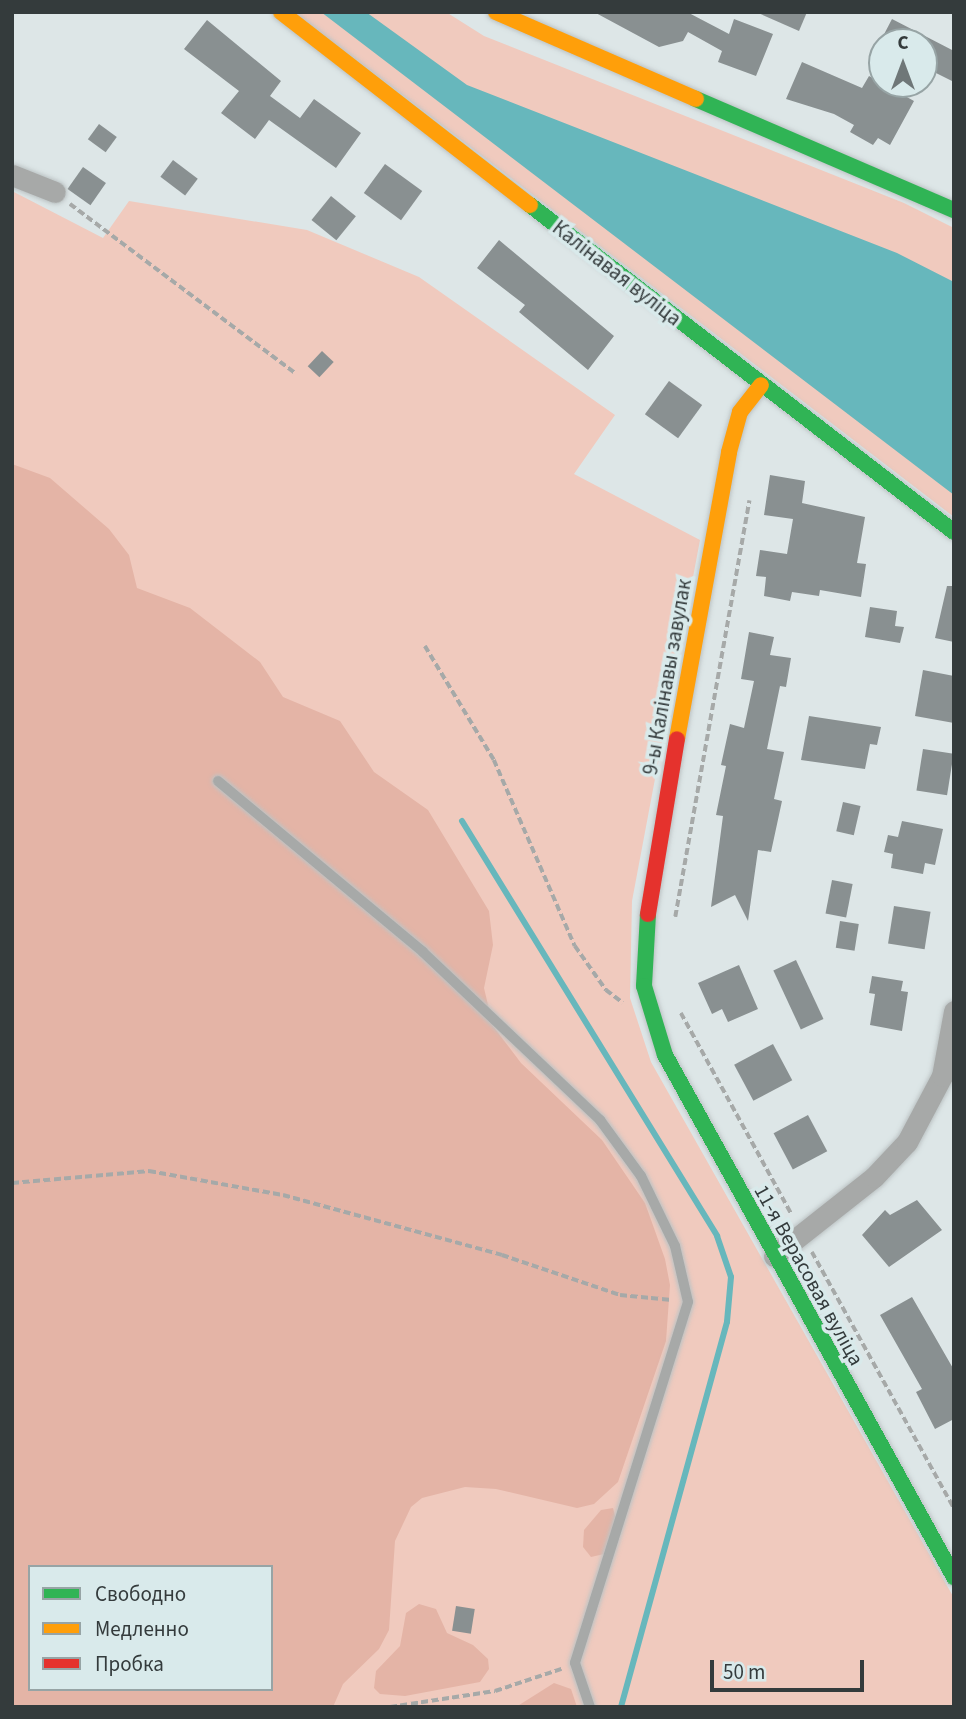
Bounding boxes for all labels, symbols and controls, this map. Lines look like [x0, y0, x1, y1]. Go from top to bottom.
north arrow [868, 28, 938, 98]
text: С [897, 30, 909, 57]
street label: Калінавая вуліца [548, 215, 686, 331]
street label: 9-ы Калінавы завулак [637, 577, 697, 777]
street label: 11-я Верасовая вуліца [749, 1180, 869, 1370]
legend [28, 1565, 273, 1691]
text: Свободно [95, 1579, 186, 1609]
text: Медленно [95, 1614, 189, 1644]
scale bar [714, 1646, 868, 1690]
text: Пробка [95, 1649, 164, 1679]
text: 50 m [723, 1657, 765, 1687]

